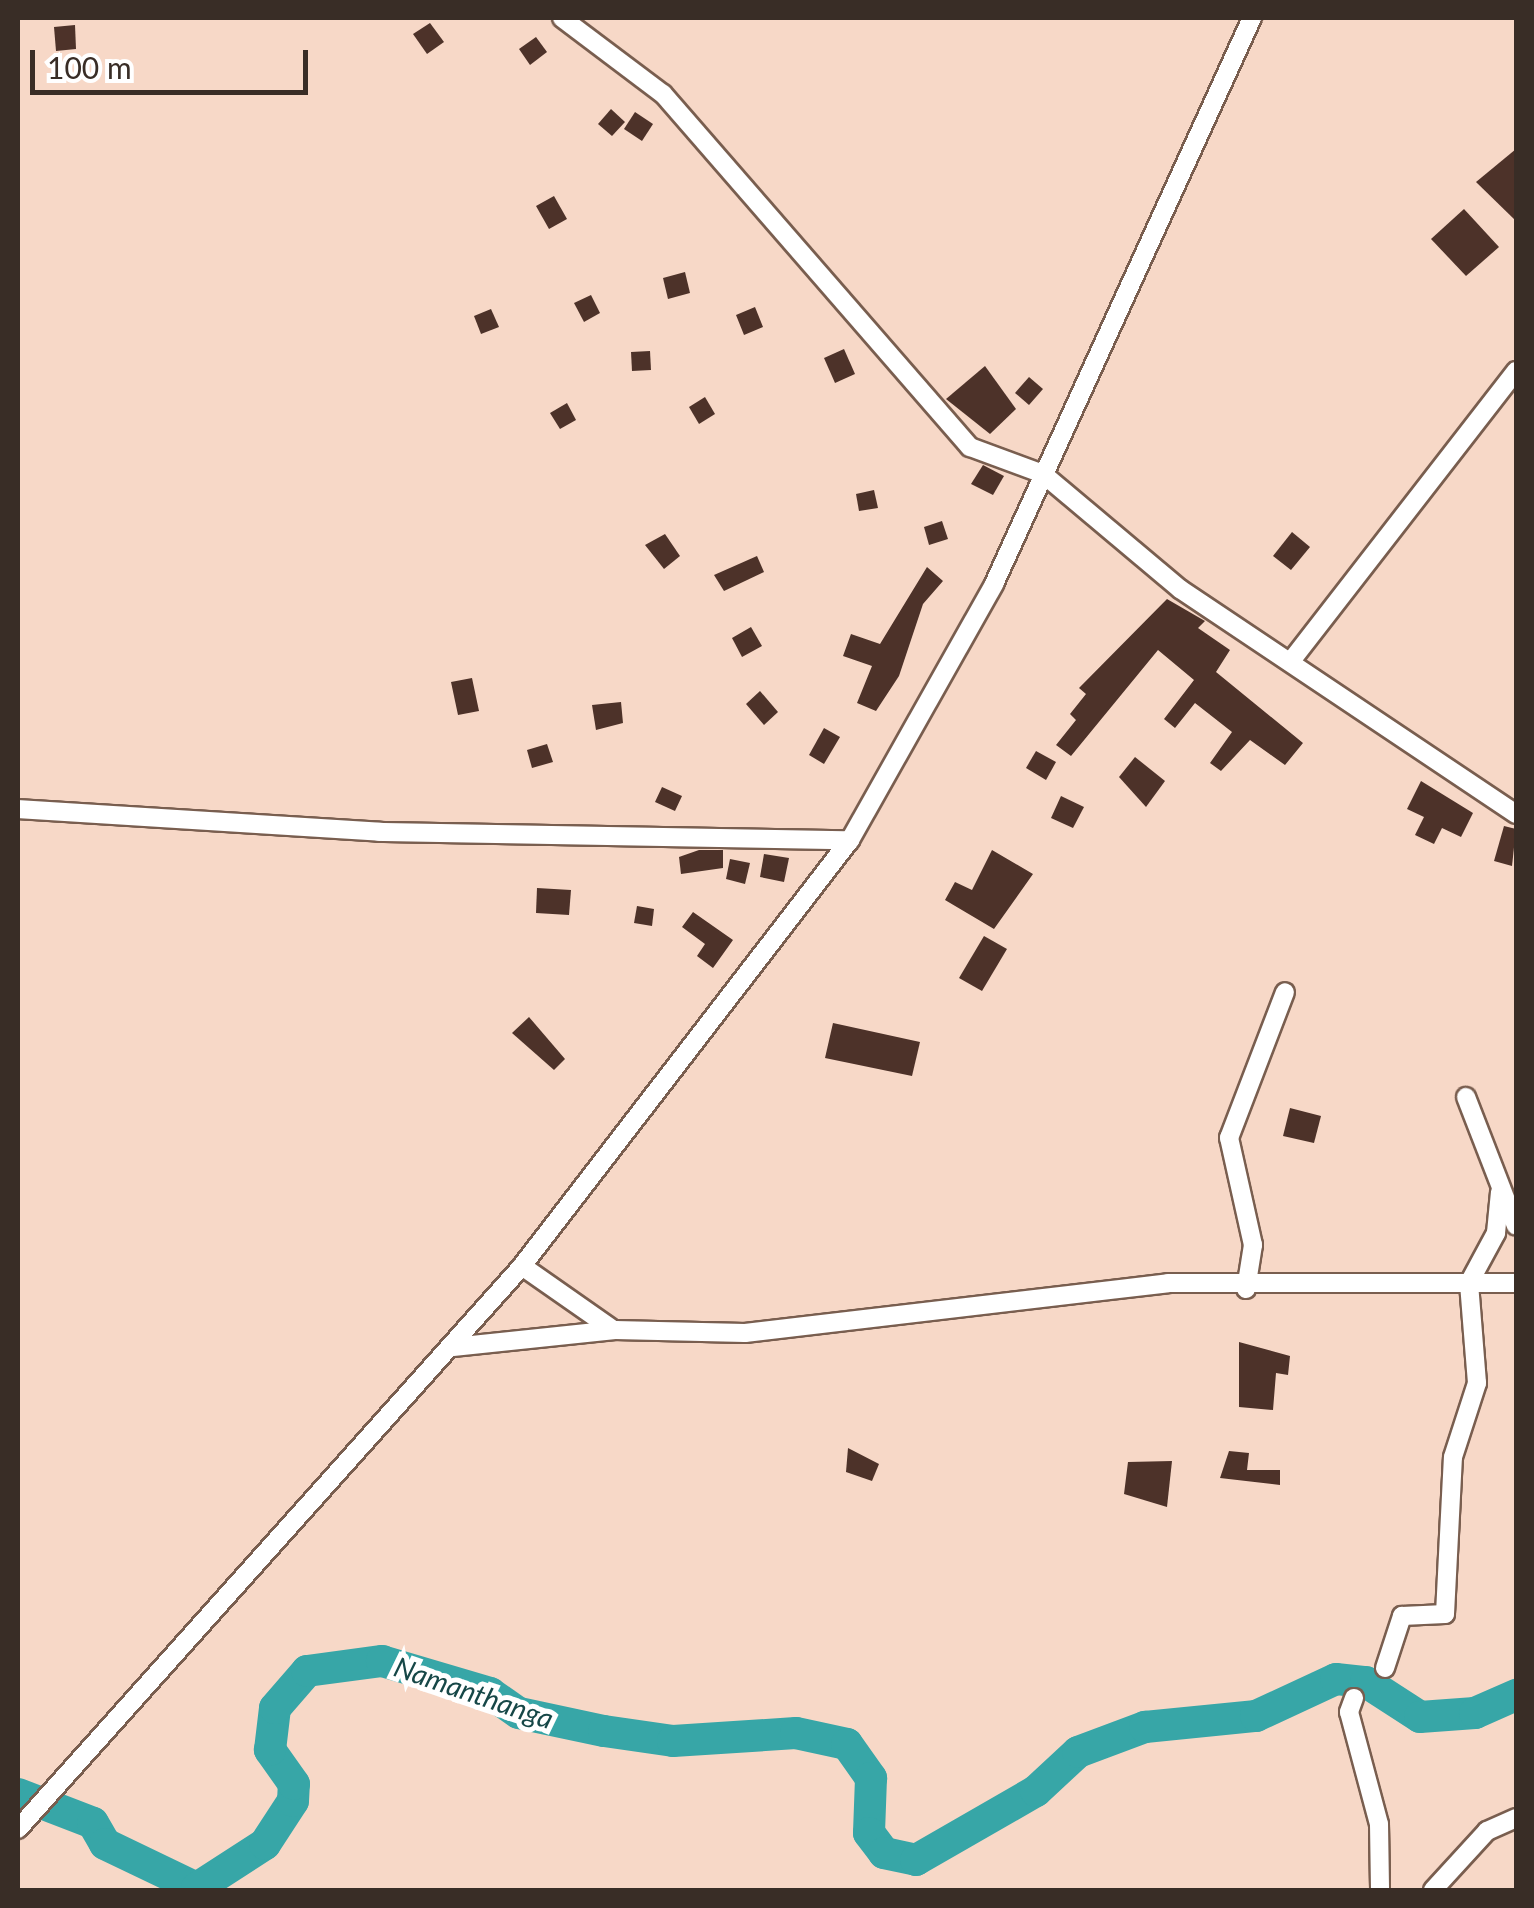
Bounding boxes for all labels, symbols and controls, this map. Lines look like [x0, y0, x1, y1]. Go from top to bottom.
scale bar [35, 30, 312, 92]
text: 100 m [47, 49, 132, 85]
water label: Namanthanga [390, 1649, 558, 1735]

